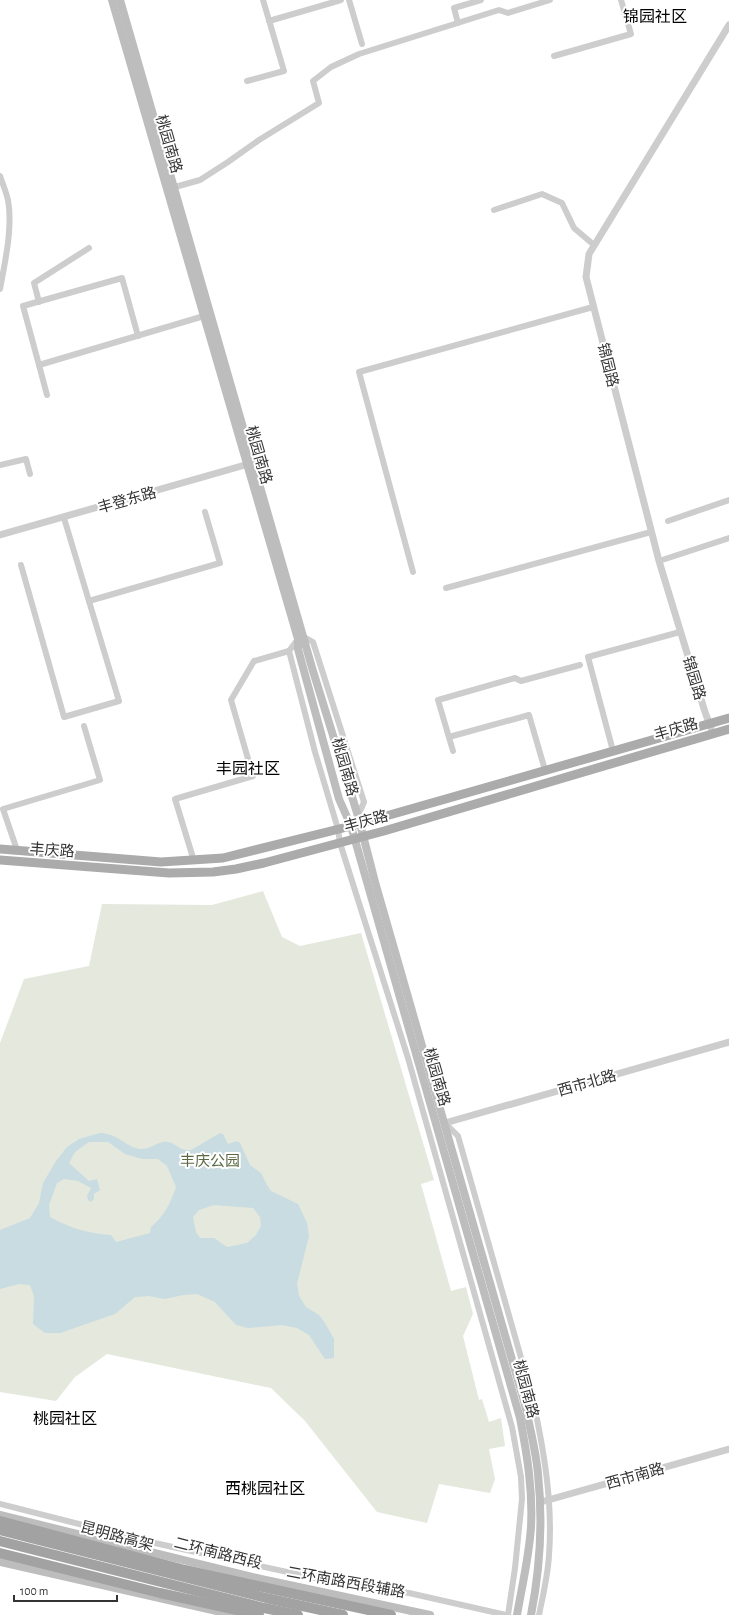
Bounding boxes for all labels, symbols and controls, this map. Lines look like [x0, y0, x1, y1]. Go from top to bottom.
district label: 锦园社区 [623, 8, 687, 25]
street label: 桃园南路 [153, 113, 185, 175]
street label: 锦园路 [595, 341, 621, 389]
street label: 桃园南路 [243, 424, 275, 486]
street label: 丰登东路 [96, 484, 158, 516]
street label: 锦园路 [680, 654, 708, 702]
street label: 丰庆路 [652, 715, 700, 743]
street label: 桃园南路 [329, 736, 361, 798]
district label: 丰园社区 [216, 761, 280, 777]
street label: 丰庆路 [342, 807, 390, 835]
street label: 丰庆路 [29, 840, 75, 860]
street label: 桃园南路 [421, 1046, 453, 1108]
street label: 西市北路 [556, 1066, 618, 1099]
park label: 丰庆公园 [180, 1153, 240, 1169]
street label: 桃园南路 [511, 1358, 541, 1420]
district label: 桃园社区 [33, 1411, 97, 1427]
street label: 西市南路 [604, 1460, 666, 1492]
district label: 西桃园社区 [225, 1481, 305, 1497]
street label: 昆明路高架 [79, 1519, 155, 1553]
street label: 二环南路西段 [172, 1534, 264, 1572]
street label: 二环南路西段辅路 [286, 1564, 406, 1600]
scale bar [14, 1577, 117, 1603]
text: 100 m [20, 1585, 48, 1597]

